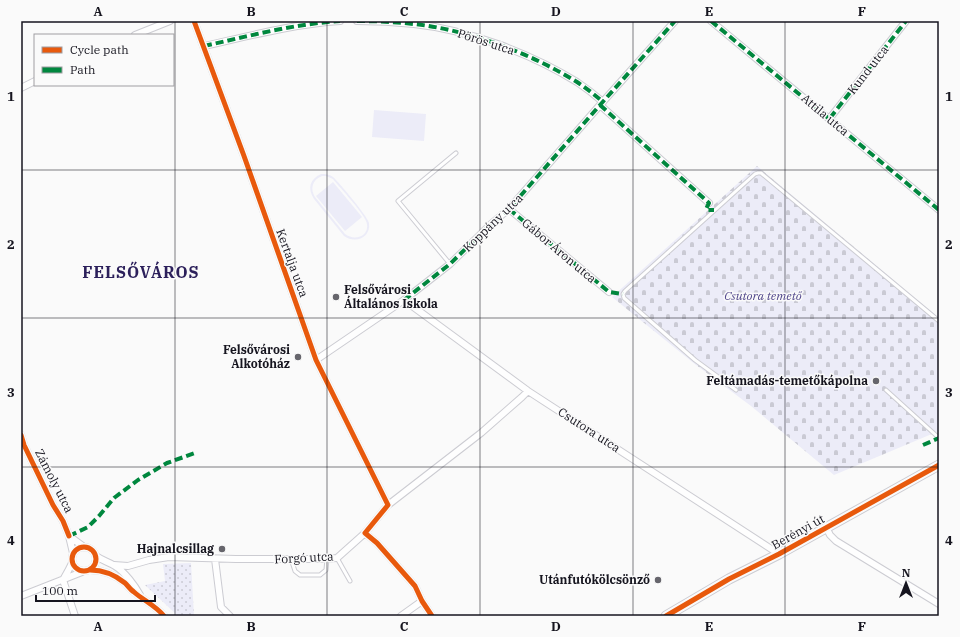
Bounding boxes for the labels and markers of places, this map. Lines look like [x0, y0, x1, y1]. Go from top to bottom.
place label: Felsővárosi Általános Iskola [344, 282, 438, 311]
marker: Felsővárosi Általános Iskola [331, 292, 341, 302]
place label: Felsővárosi Alkotóház [223, 342, 290, 371]
marker: Felsővárosi Alkotóház [293, 352, 303, 362]
place label: Feltámadás-temetőkápolna [706, 373, 868, 388]
marker: Feltámadás-temetőkápolna [871, 376, 881, 386]
place label: Hajnalcsillag [137, 541, 214, 556]
marker: Hajnalcsillag [217, 544, 227, 554]
place label: Utánfutókölcsönző [539, 572, 650, 587]
marker: Utánfutókölcsönző [653, 575, 663, 585]

